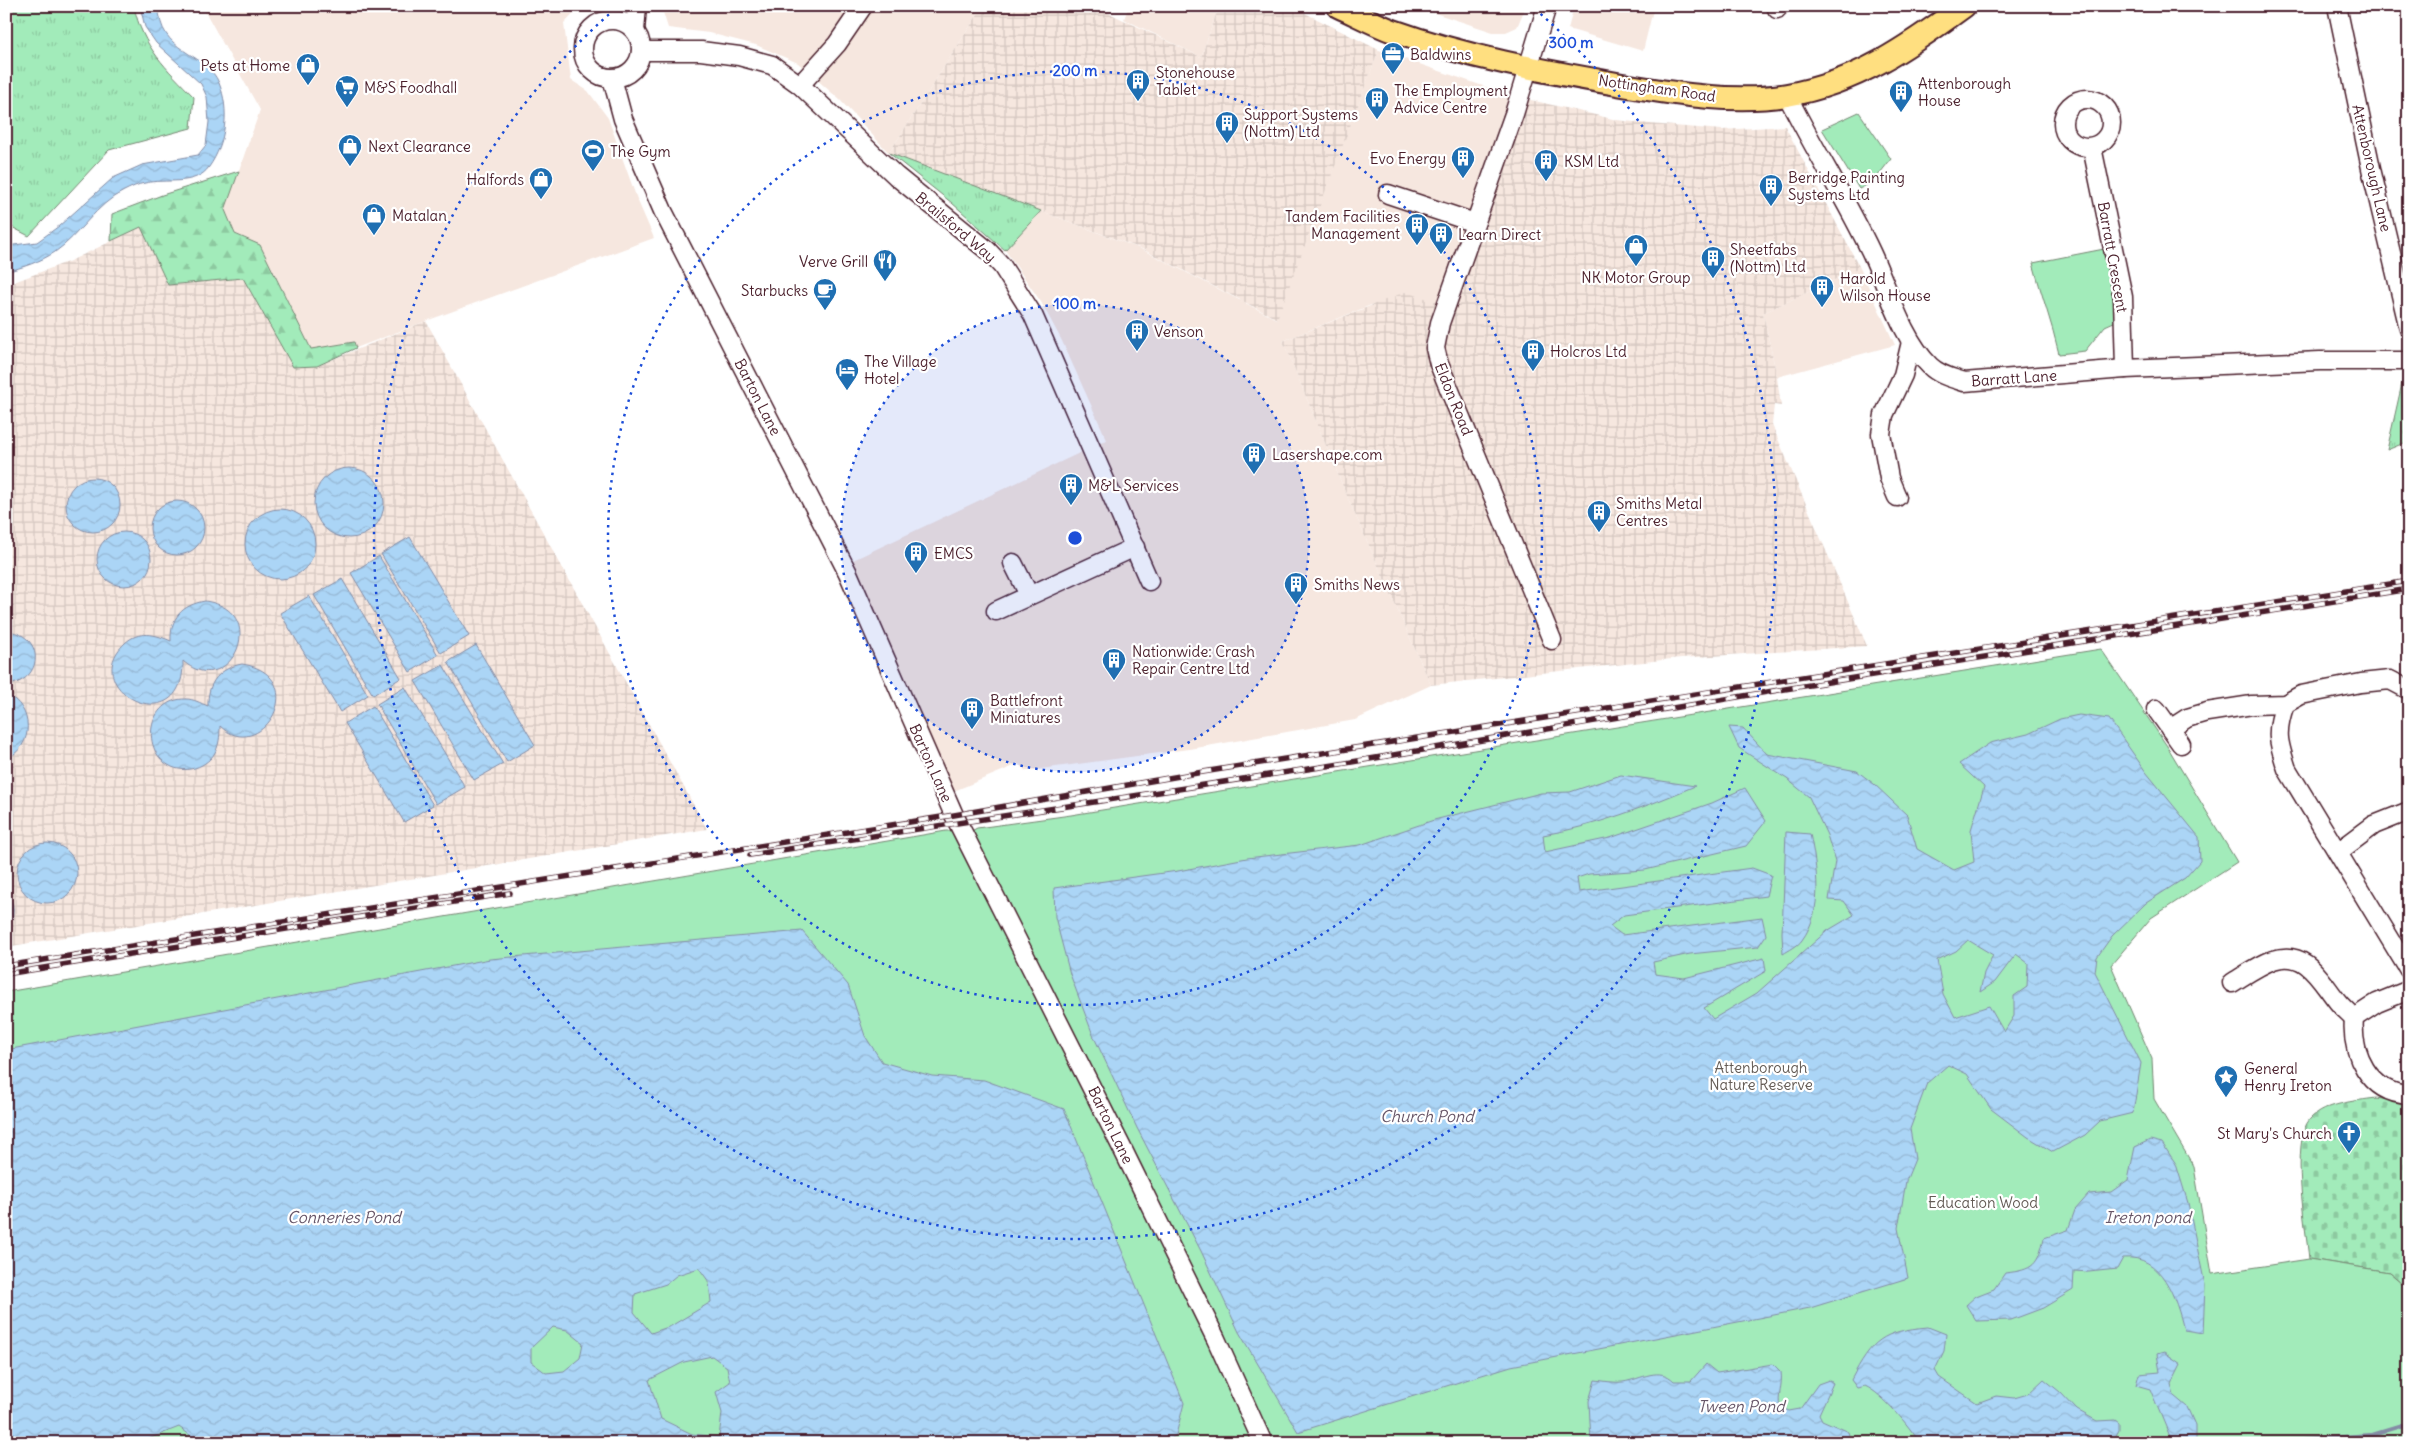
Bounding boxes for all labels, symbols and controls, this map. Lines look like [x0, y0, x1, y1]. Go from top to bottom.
text: 300 m [1549, 33, 1594, 52]
office icon: Baldwins [1380, 41, 1406, 75]
place label: Baldwins [1410, 45, 1471, 64]
shop icon: Pets at Home [295, 52, 321, 86]
place label: Pets at Home [200, 56, 290, 75]
text: 200 m [1053, 61, 1097, 80]
place label: Stonehouse Tablet [1156, 63, 1235, 99]
building icon: Stonehouse Tablet [1125, 68, 1151, 102]
street label: Nottingham Road [1597, 70, 1717, 106]
supermarket icon: M&S Foodhall [334, 74, 360, 108]
place label: Attenborough House [1918, 74, 2011, 110]
place label: M&S Foodhall [364, 78, 457, 97]
building icon: Attenborough House [1888, 79, 1914, 113]
place label: The Employment Advice Centre [1394, 81, 1508, 117]
building icon: The Employment Advice Centre [1364, 86, 1390, 120]
street label: Attenborough Lane [2348, 103, 2396, 233]
place label: Support Systems (Nottm) Ltd [1244, 105, 1358, 141]
building icon: Support Systems (Nottm) Ltd [1214, 110, 1240, 144]
shop icon: Next Clearance [337, 133, 363, 167]
place label: Next Clearance [368, 137, 471, 156]
sports icon: The Gym [580, 138, 606, 172]
place label: The Gym [610, 142, 671, 161]
building icon: Evo Energy [1450, 145, 1476, 179]
building icon: KSM Ltd [1533, 148, 1559, 182]
place label: Evo Energy [1370, 149, 1446, 168]
place label: KSM Ltd [1564, 152, 1619, 171]
shop icon: Halfords [528, 166, 554, 200]
place label: Berridge Painting Systems Ltd [1788, 168, 1905, 204]
place label: Halfords [467, 170, 524, 189]
building icon: Berridge Painting Systems Ltd [1758, 173, 1784, 207]
street label: Brailsford Way [912, 188, 1000, 266]
street label: Barratt Crescent [2094, 200, 2132, 314]
shop icon: Matalan [361, 202, 387, 236]
place label: Matalan [392, 206, 447, 225]
place label: Tandem Facilities Management [1285, 207, 1400, 243]
building icon: Tandem Facilities Management [1404, 212, 1430, 246]
building icon: Learn Direct [1428, 221, 1454, 255]
place label: Learn Direct [1458, 225, 1541, 244]
shop icon: NK Motor Group [1623, 233, 1649, 267]
place label: Sheetfabs (Nottm) Ltd [1730, 240, 1806, 276]
building icon: Sheetfabs (Nottm) Ltd [1700, 245, 1726, 279]
restaurant icon: Verve Grill [872, 248, 898, 282]
place label: Verve Grill [799, 252, 868, 271]
place label: NK Motor Group [1581, 268, 1691, 287]
place label: Harold Wilson House [1840, 269, 1931, 305]
building icon: Harold Wilson House [1809, 274, 1835, 308]
cafe icon: Starbucks [812, 277, 838, 311]
place label: Starbucks [741, 281, 808, 300]
text: 100 m [1054, 294, 1096, 313]
building icon: Venson [1124, 318, 1150, 352]
place label: Venson [1154, 322, 1204, 341]
building icon: Holcros Ltd [1520, 338, 1546, 372]
place label: Holcros Ltd [1550, 342, 1627, 361]
place label: The Village Hotel [864, 352, 937, 388]
street label: Barton Lane [731, 355, 785, 439]
hotel icon: The Village Hotel [834, 357, 860, 391]
street label: Eldon Road [1431, 360, 1477, 438]
street label: Barratt Lane [1970, 366, 2058, 390]
building icon: Lasershape.com [1241, 441, 1267, 475]
place label: Lasershape.com [1272, 445, 1383, 464]
building icon: M&L Services [1058, 472, 1084, 506]
place label: M&L Services [1088, 476, 1179, 495]
place label: Smiths Metal Centres [1616, 494, 1702, 530]
building icon: Smiths Metal Centres [1586, 499, 1612, 533]
centre of rings [1066, 529, 1084, 547]
building icon: EMCS [903, 540, 929, 574]
place label: EMCS [934, 544, 973, 563]
building icon: Smiths News [1283, 571, 1309, 605]
place label: Smiths News [1314, 575, 1400, 594]
place label: Nationwide: Crash Repair Centre Ltd [1132, 642, 1255, 678]
building icon: Nationwide: Crash Repair Centre Ltd [1101, 647, 1127, 681]
place label: Battlefront Miniatures [990, 691, 1063, 727]
building icon: Battlefront Miniatures [959, 696, 985, 730]
street label: Barton Lane [905, 721, 957, 805]
park label: Attenborough Nature Reserve [1709, 1058, 1813, 1094]
place label: General Henry Ireton [2244, 1059, 2332, 1095]
place icon: General Henry Ireton [2213, 1064, 2239, 1098]
street label: Barton Lane [1084, 1083, 1138, 1167]
water label: Church Pond [1380, 1106, 1476, 1126]
church icon: St Mary's Church [2336, 1120, 2362, 1154]
place label: St Mary's Church [2217, 1124, 2332, 1143]
park label: Education Wood [1928, 1193, 2038, 1212]
water label: Conneries Pond [287, 1207, 403, 1227]
water label: Ireton pond [2105, 1207, 2193, 1227]
water label: Tween Pond [1697, 1396, 1787, 1416]

